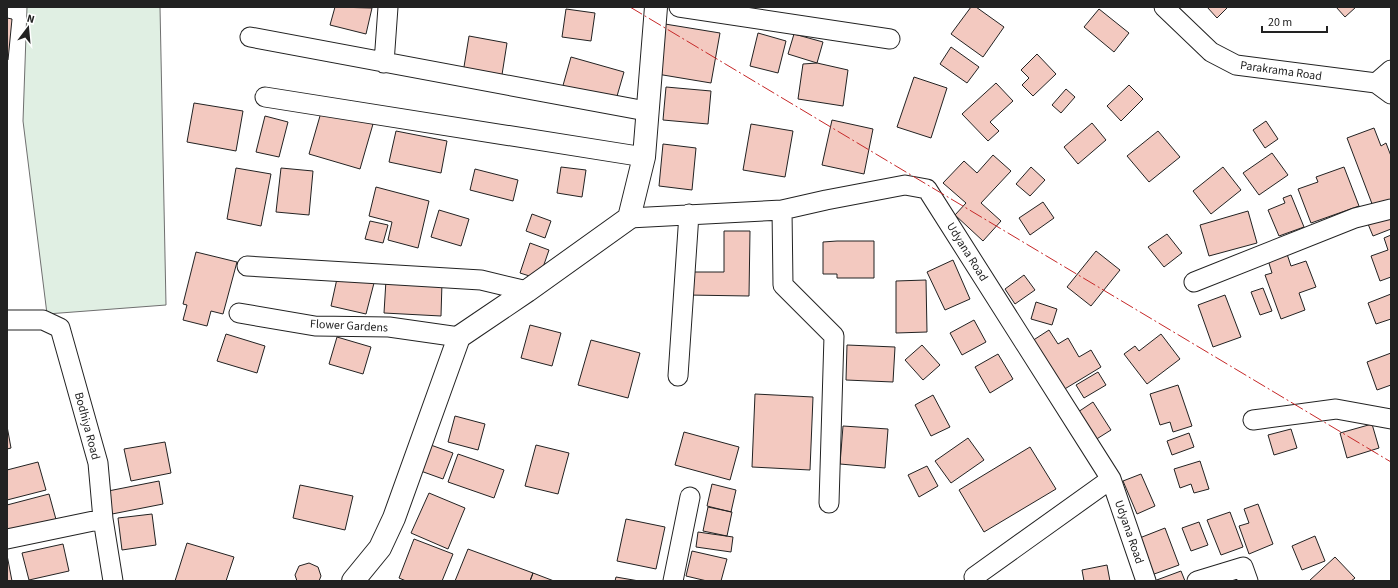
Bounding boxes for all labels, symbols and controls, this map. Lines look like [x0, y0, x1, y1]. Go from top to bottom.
north arrow [8, 8, 48, 48]
scale bar [1262, 8, 1327, 34]
text: N [25, 11, 36, 27]
text: 20 m [1268, 14, 1292, 31]
street label: Parakrama Road [1239, 57, 1323, 85]
street label: Udyana Road [942, 219, 992, 285]
street label: Flower Gardens [309, 315, 389, 337]
street label: Bodhiya Road [70, 390, 104, 462]
street label: Udyana Road [1110, 498, 1148, 566]

